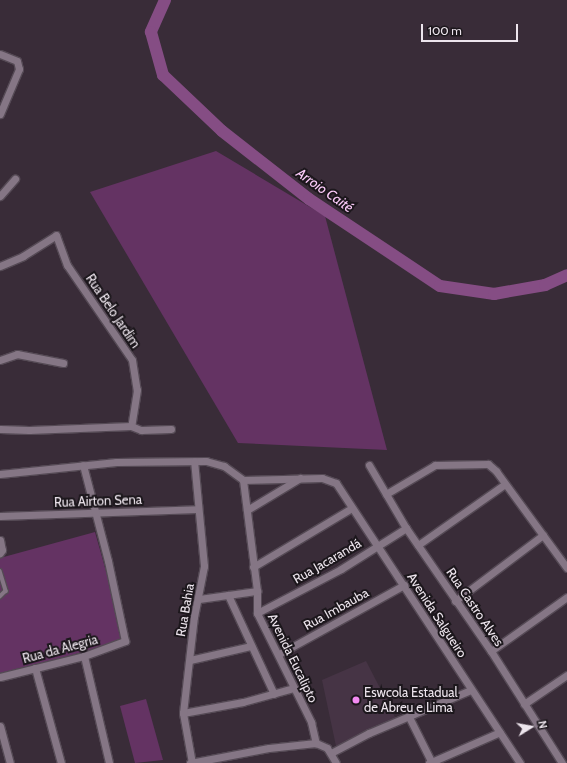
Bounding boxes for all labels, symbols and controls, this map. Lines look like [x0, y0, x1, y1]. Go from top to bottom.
scale bar [423, 16, 520, 42]
text: 100 m [428, 23, 462, 38]
water label: Arroio Caité [293, 164, 357, 216]
street label: Rua Belo Jardim [83, 271, 143, 351]
street label: Rua Airton Sena [54, 492, 142, 510]
street label: Rua Jacarandá [290, 535, 364, 587]
street label: Rua Castro Alves [443, 565, 507, 649]
street label: Avenida Salgueiro [404, 570, 470, 660]
street label: Rua Bahia [173, 582, 197, 638]
street label: Rua Imbauba [301, 585, 371, 633]
street label: Avenida Eucalipto [265, 611, 321, 705]
street label: Rua da Alegria [21, 631, 99, 667]
place label: Eswcola Estadual de Abreu e Lima [364, 685, 458, 716]
marker: Eswcola Estadual de Abreu e Lima [351, 695, 361, 705]
north arrow [511, 707, 551, 747]
text: N [535, 720, 550, 730]

